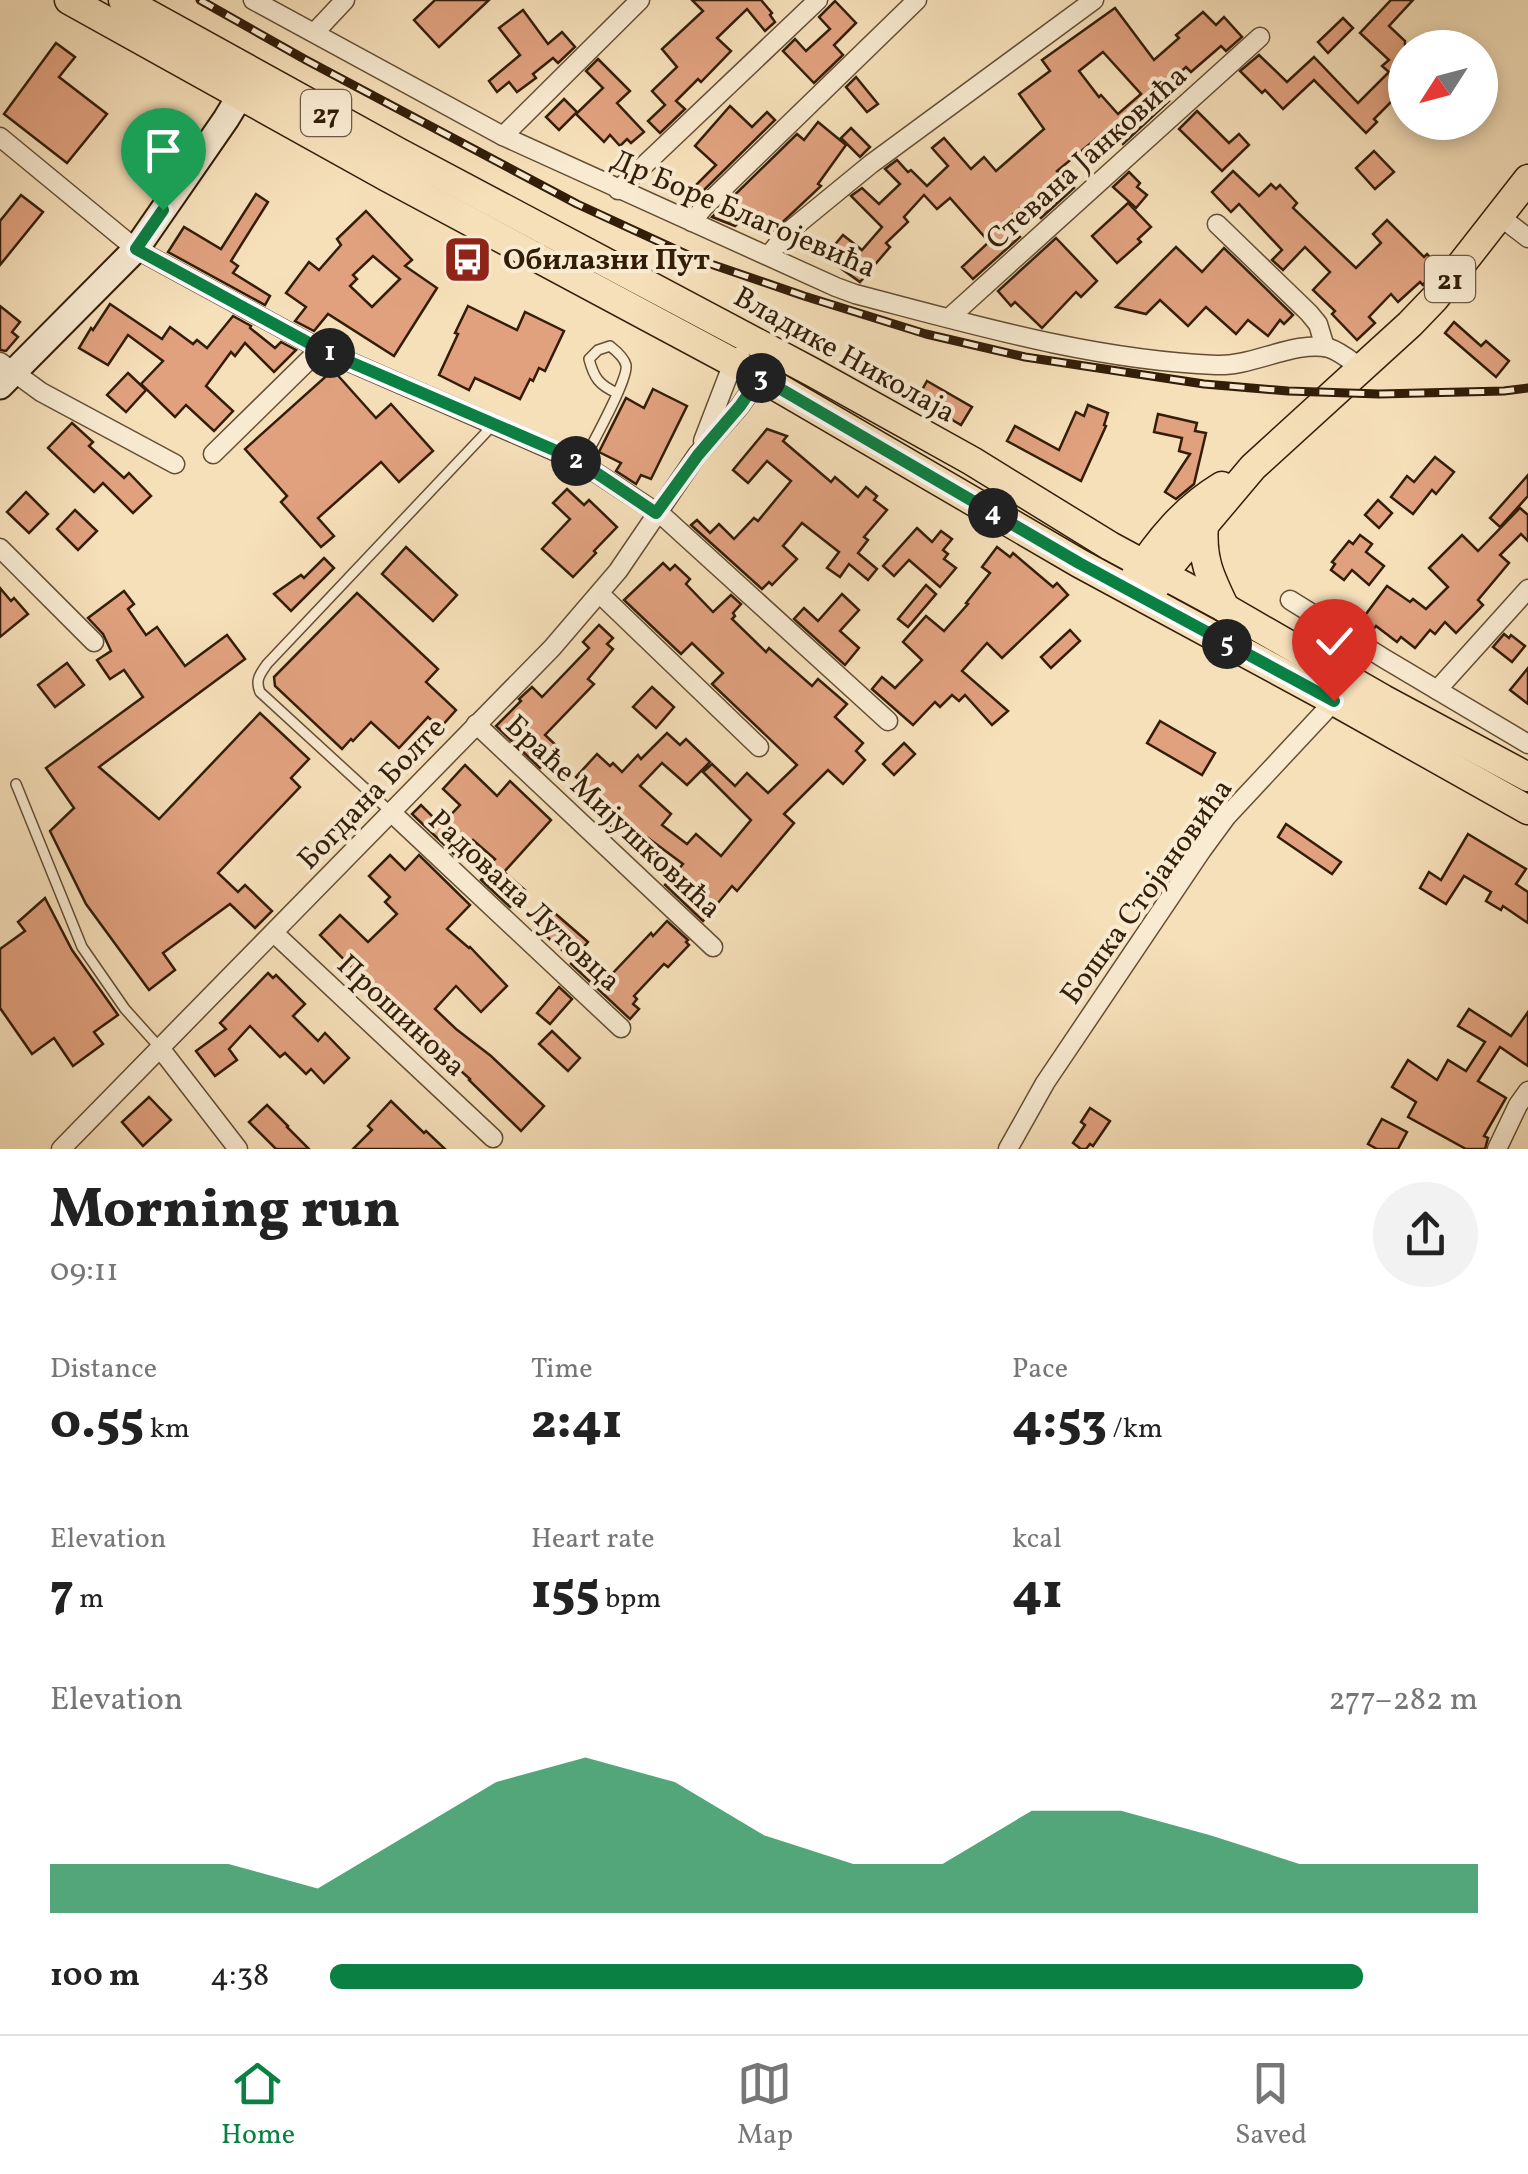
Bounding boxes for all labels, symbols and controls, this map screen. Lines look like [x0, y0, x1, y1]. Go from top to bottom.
north arrow [1388, 30, 1498, 140]
map controls [1388, 30, 1498, 140]
street label: Стевана Јанковића [977, 57, 1197, 260]
road number: 27 [301, 90, 351, 136]
pin [121, 108, 206, 211]
icon: arrive [136, 123, 191, 178]
street label: Др Боре Благојевића [604, 140, 882, 290]
bus stop icon: Обилазни Пут [442, 233, 494, 285]
place label: Обилазни Пут [503, 240, 711, 282]
road number: 21 [1425, 256, 1475, 302]
street label: Владике Николаја [725, 277, 963, 434]
pin: 1 [305, 328, 355, 378]
text: 1 [324, 333, 336, 372]
pin: 3 [736, 353, 786, 403]
text: 3 [754, 358, 768, 397]
pin: 2 [551, 436, 601, 486]
text: 2 [569, 441, 583, 480]
pin: 4 [968, 488, 1018, 538]
text: 4 [985, 493, 1001, 532]
pin [1292, 599, 1377, 702]
icon: check [1307, 614, 1362, 669]
pin: 5 [1202, 619, 1252, 669]
text: 5 [1220, 624, 1234, 663]
street label: Браће Мијушковића [495, 706, 730, 929]
street label: Богдана Болте [289, 709, 456, 880]
street label: Бошка Стојановића [1051, 771, 1244, 1014]
street label: Радована Лутовца [418, 801, 629, 1002]
street label: Прошинова [327, 946, 475, 1087]
text: Morning run [50, 1174, 400, 1250]
button: share [1373, 1182, 1478, 1287]
text: 09:11 [50, 1250, 119, 1294]
text: Distance [50, 1350, 157, 1389]
text: Time [531, 1350, 592, 1389]
text: Pace [1012, 1350, 1068, 1389]
text: 0.55 [50, 1389, 144, 1459]
text: 2:41 [531, 1389, 622, 1459]
text: 4:53 [1012, 1389, 1107, 1459]
text: km [144, 1410, 190, 1449]
text: /km [1107, 1410, 1163, 1449]
text: Elevation [50, 1520, 166, 1559]
text: Heart rate [531, 1520, 655, 1559]
text: kcal [1012, 1520, 1062, 1559]
text: 7 [50, 1559, 74, 1629]
text: 155 [531, 1559, 599, 1629]
text: 41 [1012, 1559, 1063, 1629]
text: m [74, 1580, 104, 1619]
text: bpm [599, 1580, 661, 1619]
text: Elevation [50, 1679, 183, 1723]
text: 277–282 m [1328, 1679, 1478, 1723]
text: 100 m [50, 1955, 140, 1999]
text: 4:38 [210, 1955, 269, 1999]
tab: Home [221, 2056, 295, 2155]
tab: Map [737, 2056, 793, 2155]
tab: Saved [1235, 2056, 1307, 2155]

